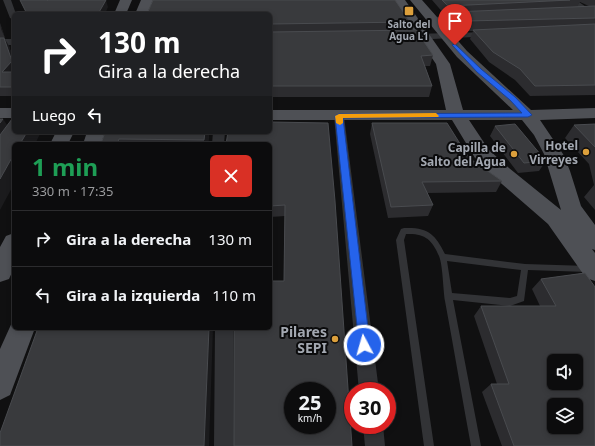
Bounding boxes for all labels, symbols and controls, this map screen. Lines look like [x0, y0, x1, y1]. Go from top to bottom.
pin [438, 4, 472, 45]
marker: Salto del Agua L1 [403, 5, 415, 17]
icon: arrive [444, 10, 466, 32]
place label: Salto del Agua L1 [388, 17, 430, 43]
text: 130 m [98, 23, 181, 61]
icon: right [32, 28, 84, 80]
text: Gira a la derecha [98, 59, 240, 83]
icon: left [84, 104, 106, 126]
text: Luego [32, 105, 76, 125]
place label: Hotel Virreyes [529, 137, 578, 168]
place label: Capilla de Salto del Agua [420, 139, 506, 170]
marker: Hotel Virreyes [581, 147, 591, 157]
marker: Capilla de Salto del Agua [509, 149, 519, 159]
text: 1 min [32, 150, 98, 183]
button: close [210, 155, 252, 197]
text: 330 m · 17:35 [32, 182, 113, 200]
icon: right [32, 228, 54, 250]
text: Gira a la derecha [66, 229, 191, 249]
text: 130 m [208, 229, 252, 249]
icon: left [32, 284, 54, 306]
text: Gira a la izquierda [66, 285, 200, 305]
text: 110 m [212, 285, 256, 305]
place label: Pilares SEPI [280, 322, 327, 357]
position arrow [343, 324, 385, 366]
marker: Pilares SEPI [330, 334, 340, 344]
map controls [547, 354, 583, 434]
button: sound [547, 354, 583, 390]
speed limit sign: 30 [344, 382, 396, 434]
text: 25 [299, 389, 321, 416]
button: layers [547, 398, 583, 434]
text: km/h [298, 411, 322, 425]

